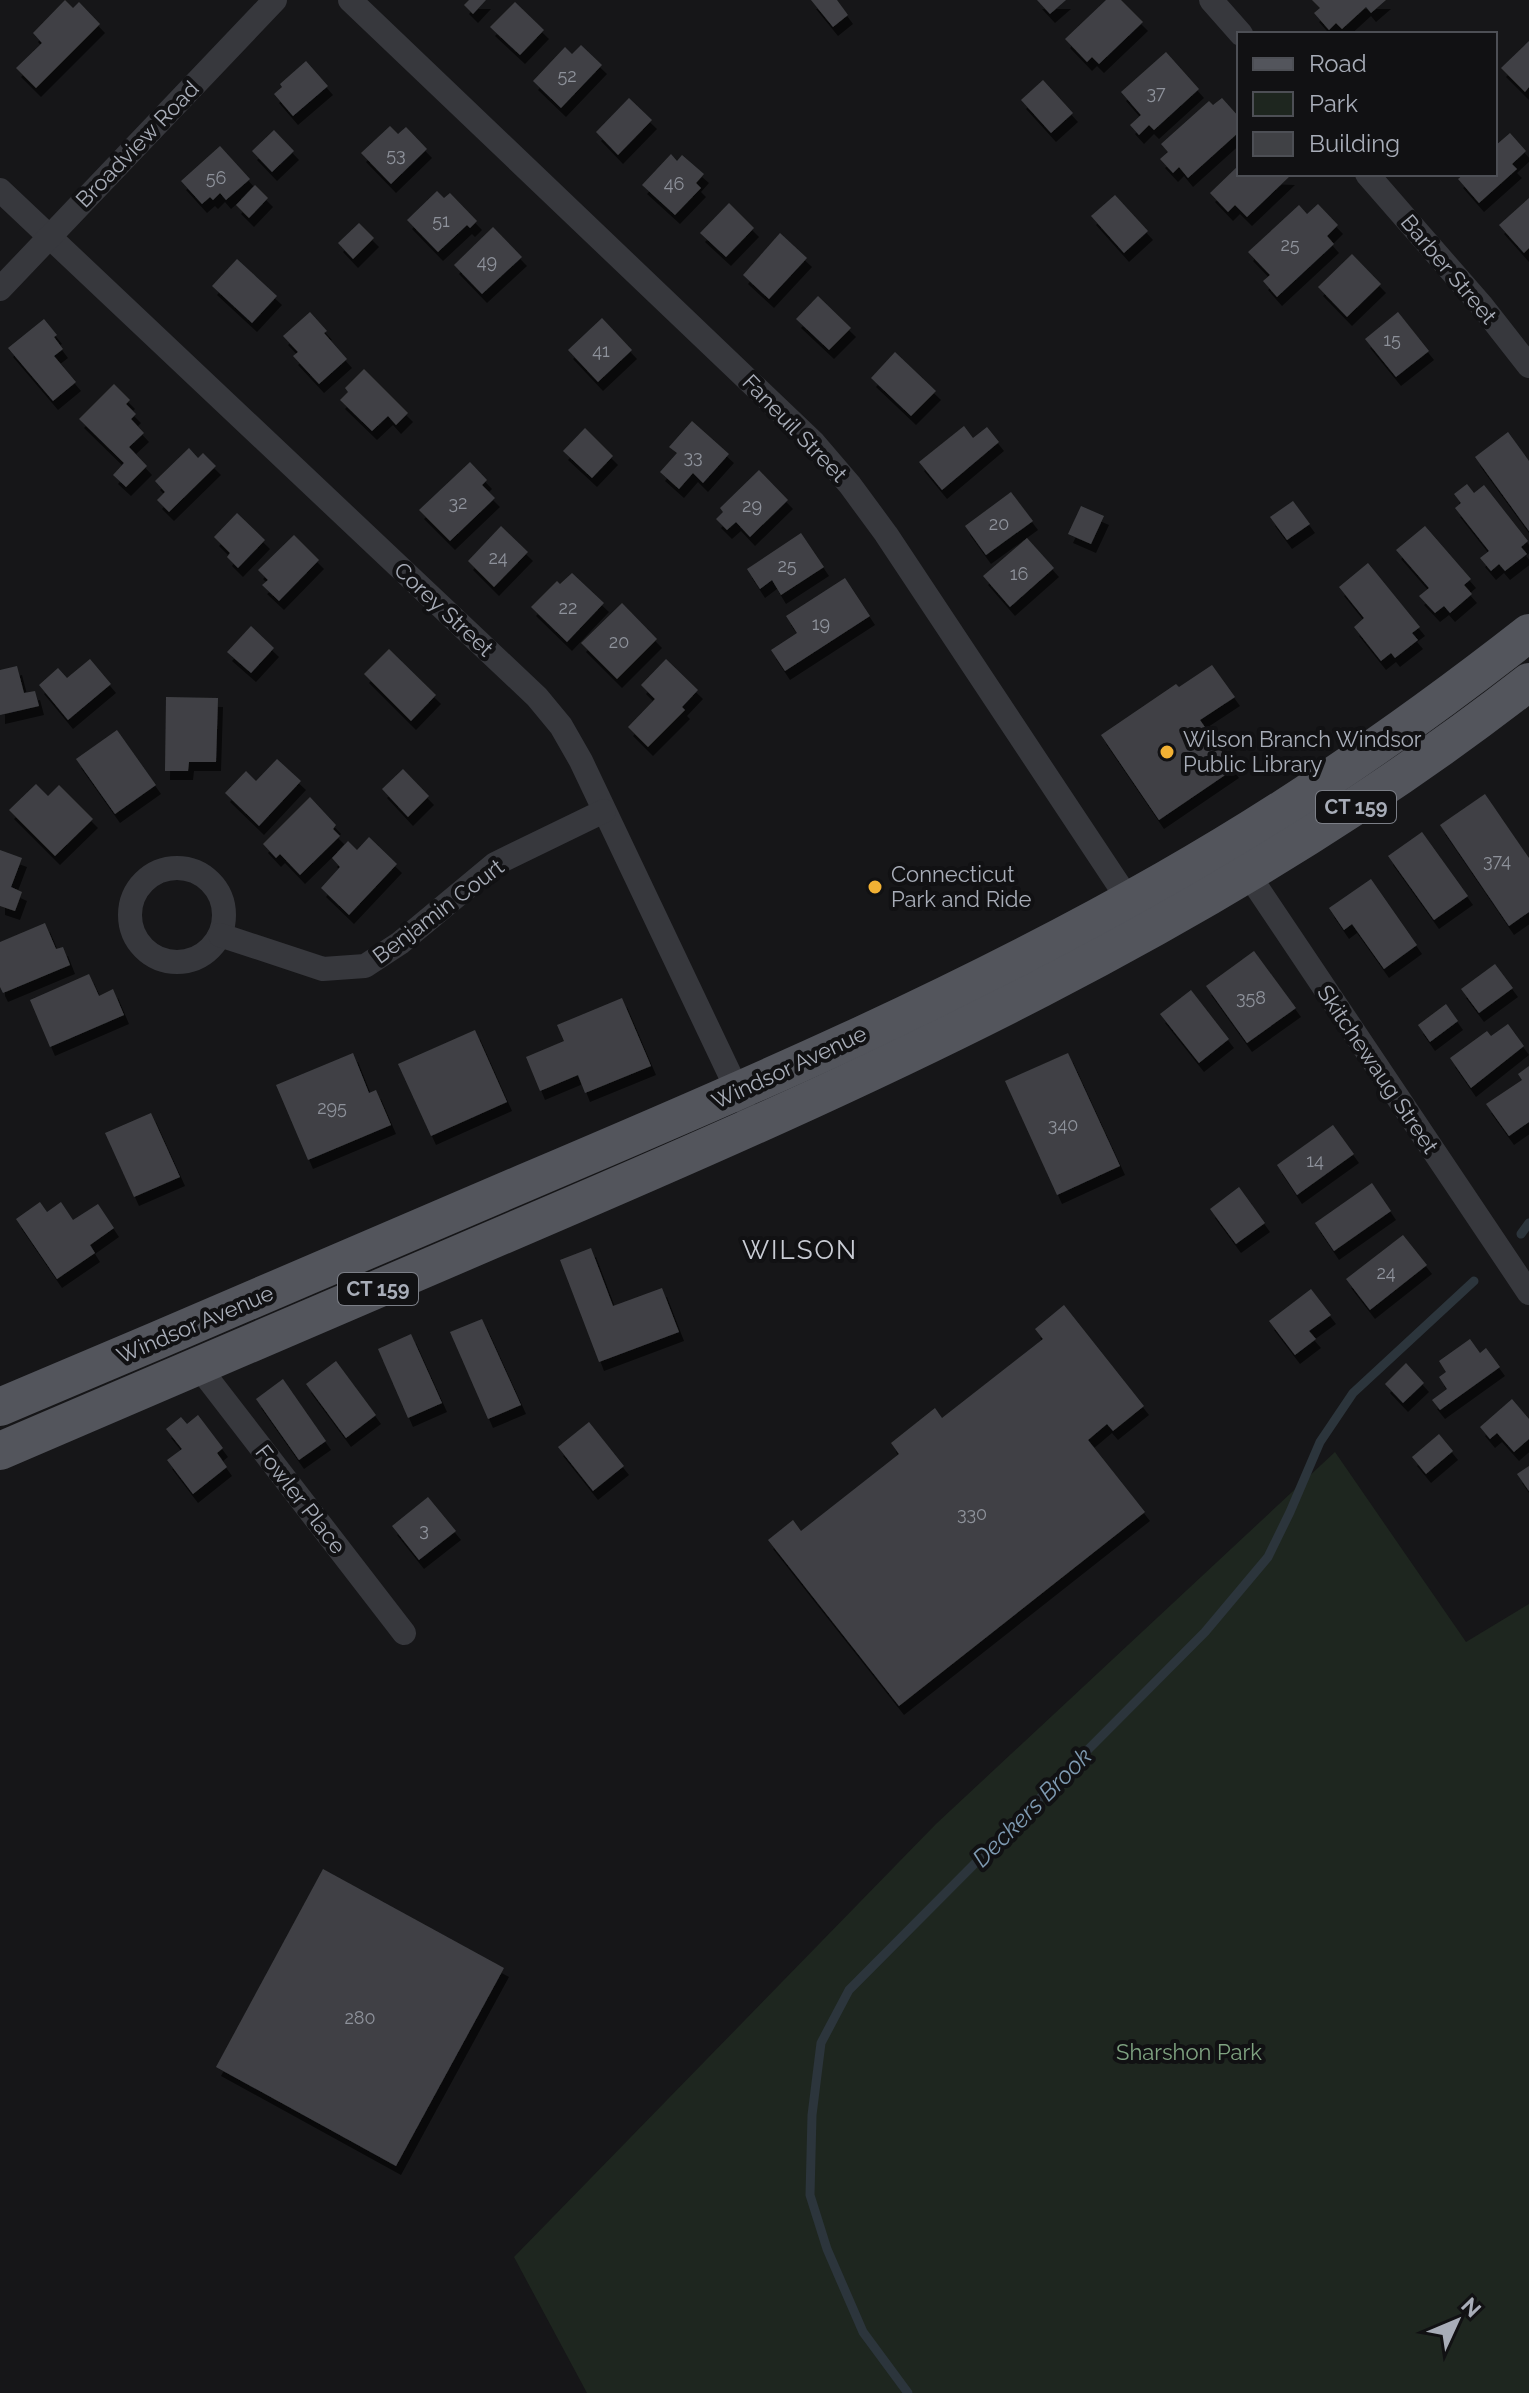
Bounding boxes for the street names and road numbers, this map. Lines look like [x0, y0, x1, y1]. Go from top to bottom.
street label: Broadview Road [70, 75, 204, 213]
street label: Barber Street [1396, 209, 1503, 329]
street label: Faneuil Street [737, 369, 853, 487]
street label: Corey Street [389, 556, 499, 662]
road number: CT 159 [1316, 791, 1396, 823]
street label: Benjamin Court [367, 853, 509, 969]
street label: Skitchewaug Street [1312, 980, 1444, 1159]
street label: Windsor Avenue [708, 1020, 870, 1114]
road number: CT 159 [338, 1273, 418, 1305]
street label: Windsor Avenue [113, 1279, 277, 1369]
street label: Fowler Place [250, 1439, 352, 1559]

